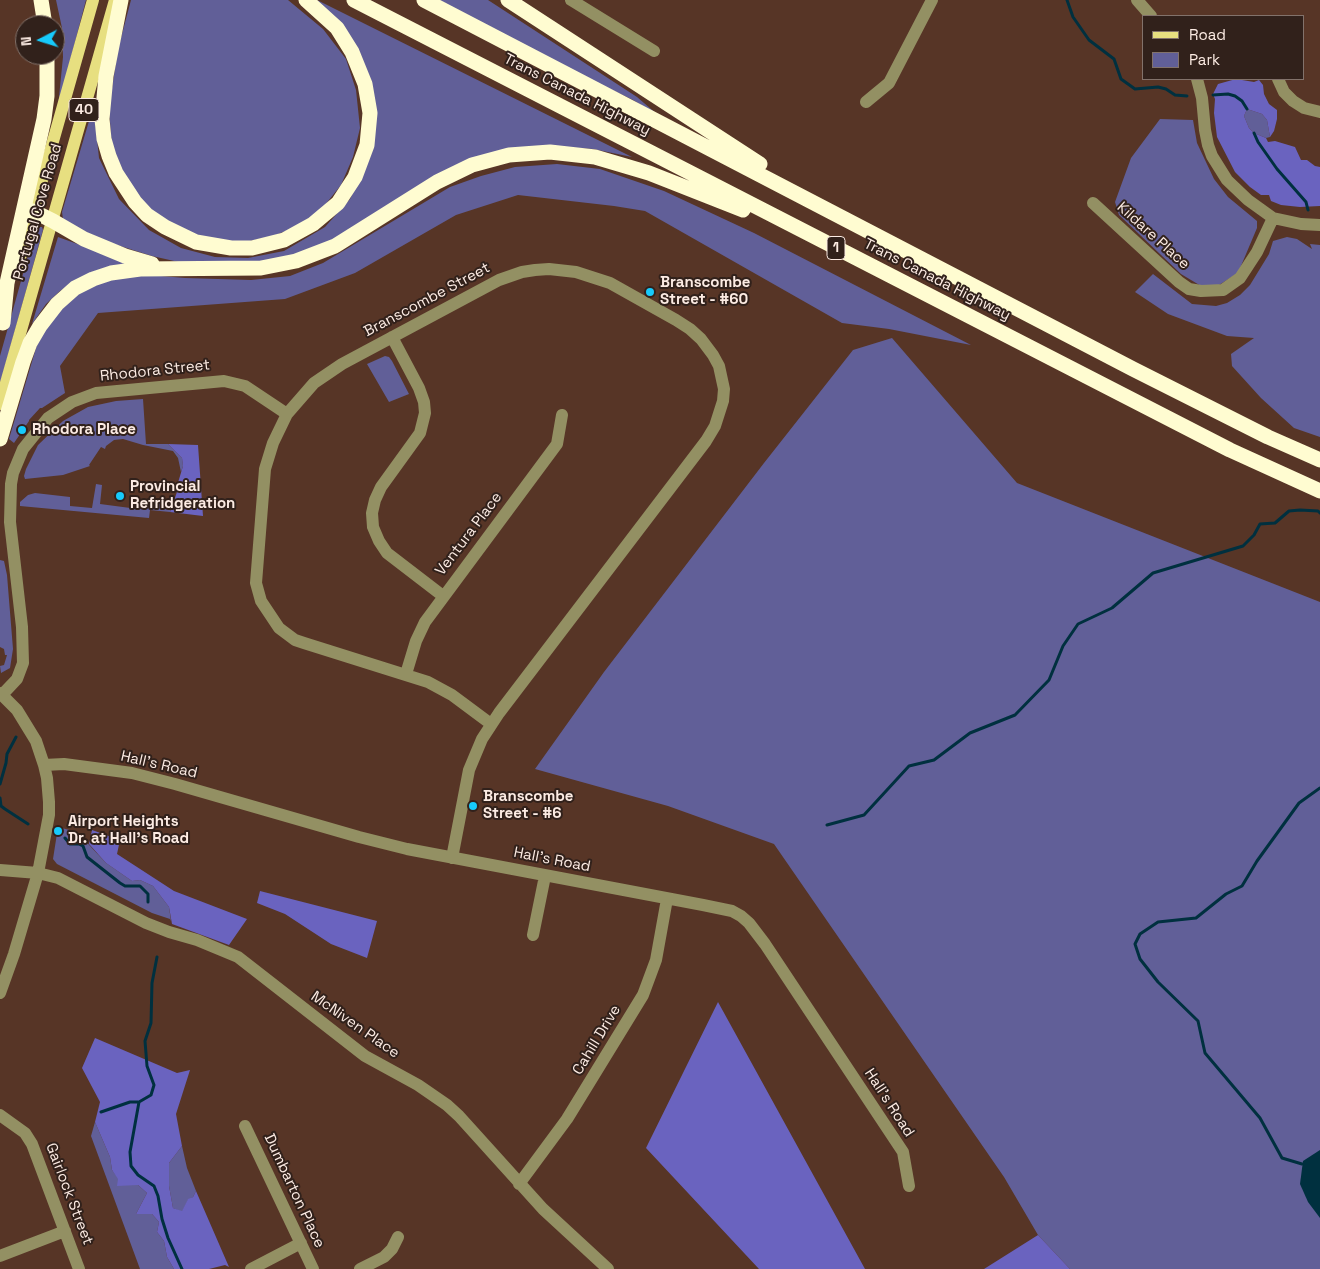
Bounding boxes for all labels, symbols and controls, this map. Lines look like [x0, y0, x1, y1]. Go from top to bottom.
north arrow [15, 15, 65, 65]
legend [1142, 15, 1305, 80]
text: Road [1189, 25, 1226, 44]
text: N [17, 36, 35, 47]
street label: Trans Canada Highway [501, 50, 653, 140]
text: Park [1189, 50, 1220, 69]
road number: 40 [69, 98, 99, 122]
street label: Portugal Cove Road [10, 142, 66, 282]
street label: Kildare Place [1113, 199, 1193, 273]
street label: Trans Canada Highway [861, 235, 1013, 325]
road number: 1 [827, 237, 845, 260]
street label: Branscombe Street [361, 259, 493, 341]
place label: Branscombe Street - #60 [660, 274, 750, 309]
marker: Branscombe Street - #60 [644, 286, 656, 298]
street label: Rhodora Street [99, 356, 211, 386]
place label: Rhodora Place [32, 421, 136, 439]
marker: Rhodora Place [16, 424, 28, 436]
place label: Provincial Refridgeration [130, 478, 235, 513]
street label: Ventura Place [432, 489, 506, 579]
marker: Provincial Refridgeration [114, 490, 126, 502]
street label: Hall's Road [119, 747, 199, 783]
place label: Branscombe Street - #6 [483, 788, 573, 823]
marker: Branscombe Street - #6 [467, 800, 479, 812]
place label: Airport Heights Dr. at Hall's Road [68, 813, 189, 848]
marker: Airport Heights Dr. at Hall's Road [52, 825, 64, 837]
street label: Hall's Road [512, 844, 592, 876]
street label: McNiven Place [307, 988, 403, 1062]
street label: Cahill Drive [569, 1002, 625, 1078]
street label: Hall's Road [860, 1065, 918, 1141]
street label: Dumbarton Place [260, 1131, 328, 1251]
street label: Gairlock Street [41, 1141, 97, 1247]

